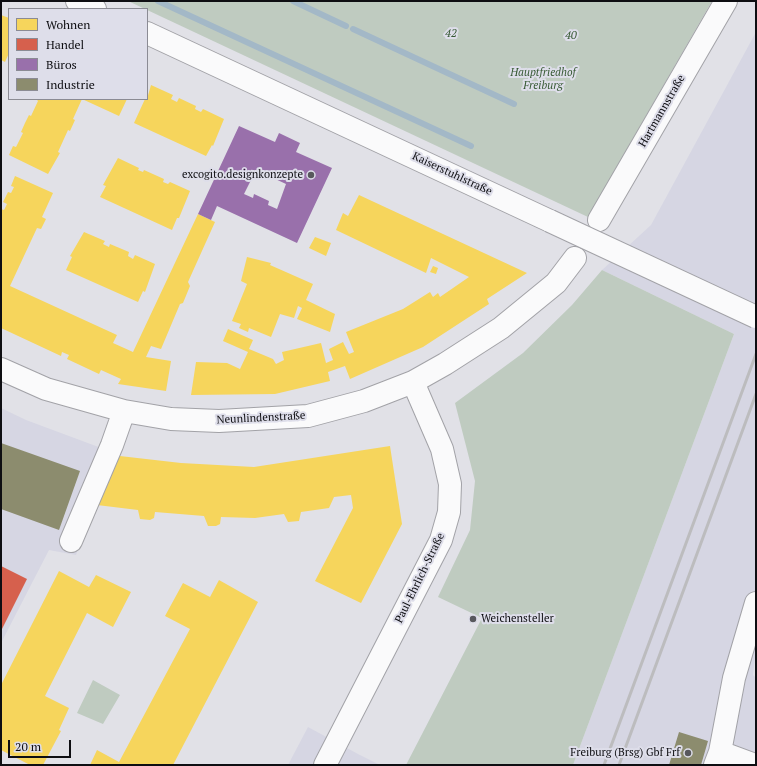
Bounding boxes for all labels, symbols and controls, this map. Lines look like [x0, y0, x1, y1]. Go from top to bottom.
legend [8, 8, 148, 100]
text: Wohnen [46, 17, 90, 32]
park label: 42 [445, 27, 457, 41]
park label: 40 [565, 29, 577, 43]
text: Handel [46, 37, 84, 52]
text: Büros [46, 57, 77, 72]
park label: Hauptfriedhof Freiburg [510, 66, 576, 92]
street label: Hartmannstraße [636, 73, 688, 149]
text: Industrie [46, 77, 95, 92]
street label: Kaiserstuhlstraße [410, 150, 494, 198]
place label: excogito.designkonzepte [182, 168, 303, 182]
marker: excogito.designkonzepte [306, 170, 316, 180]
street label: Neunlindenstraße [216, 409, 306, 427]
street label: Paul-Ehrlich-Straße [392, 531, 448, 625]
place label: Weichensteller [481, 612, 554, 626]
marker: Weichensteller [468, 614, 478, 624]
scale bar [10, 732, 73, 758]
text: 20 m [15, 739, 41, 754]
place label: Freiburg (Brsg) Gbf Frf [570, 746, 680, 760]
marker: Freiburg (Brsg) Gbf Frf [683, 748, 693, 758]

